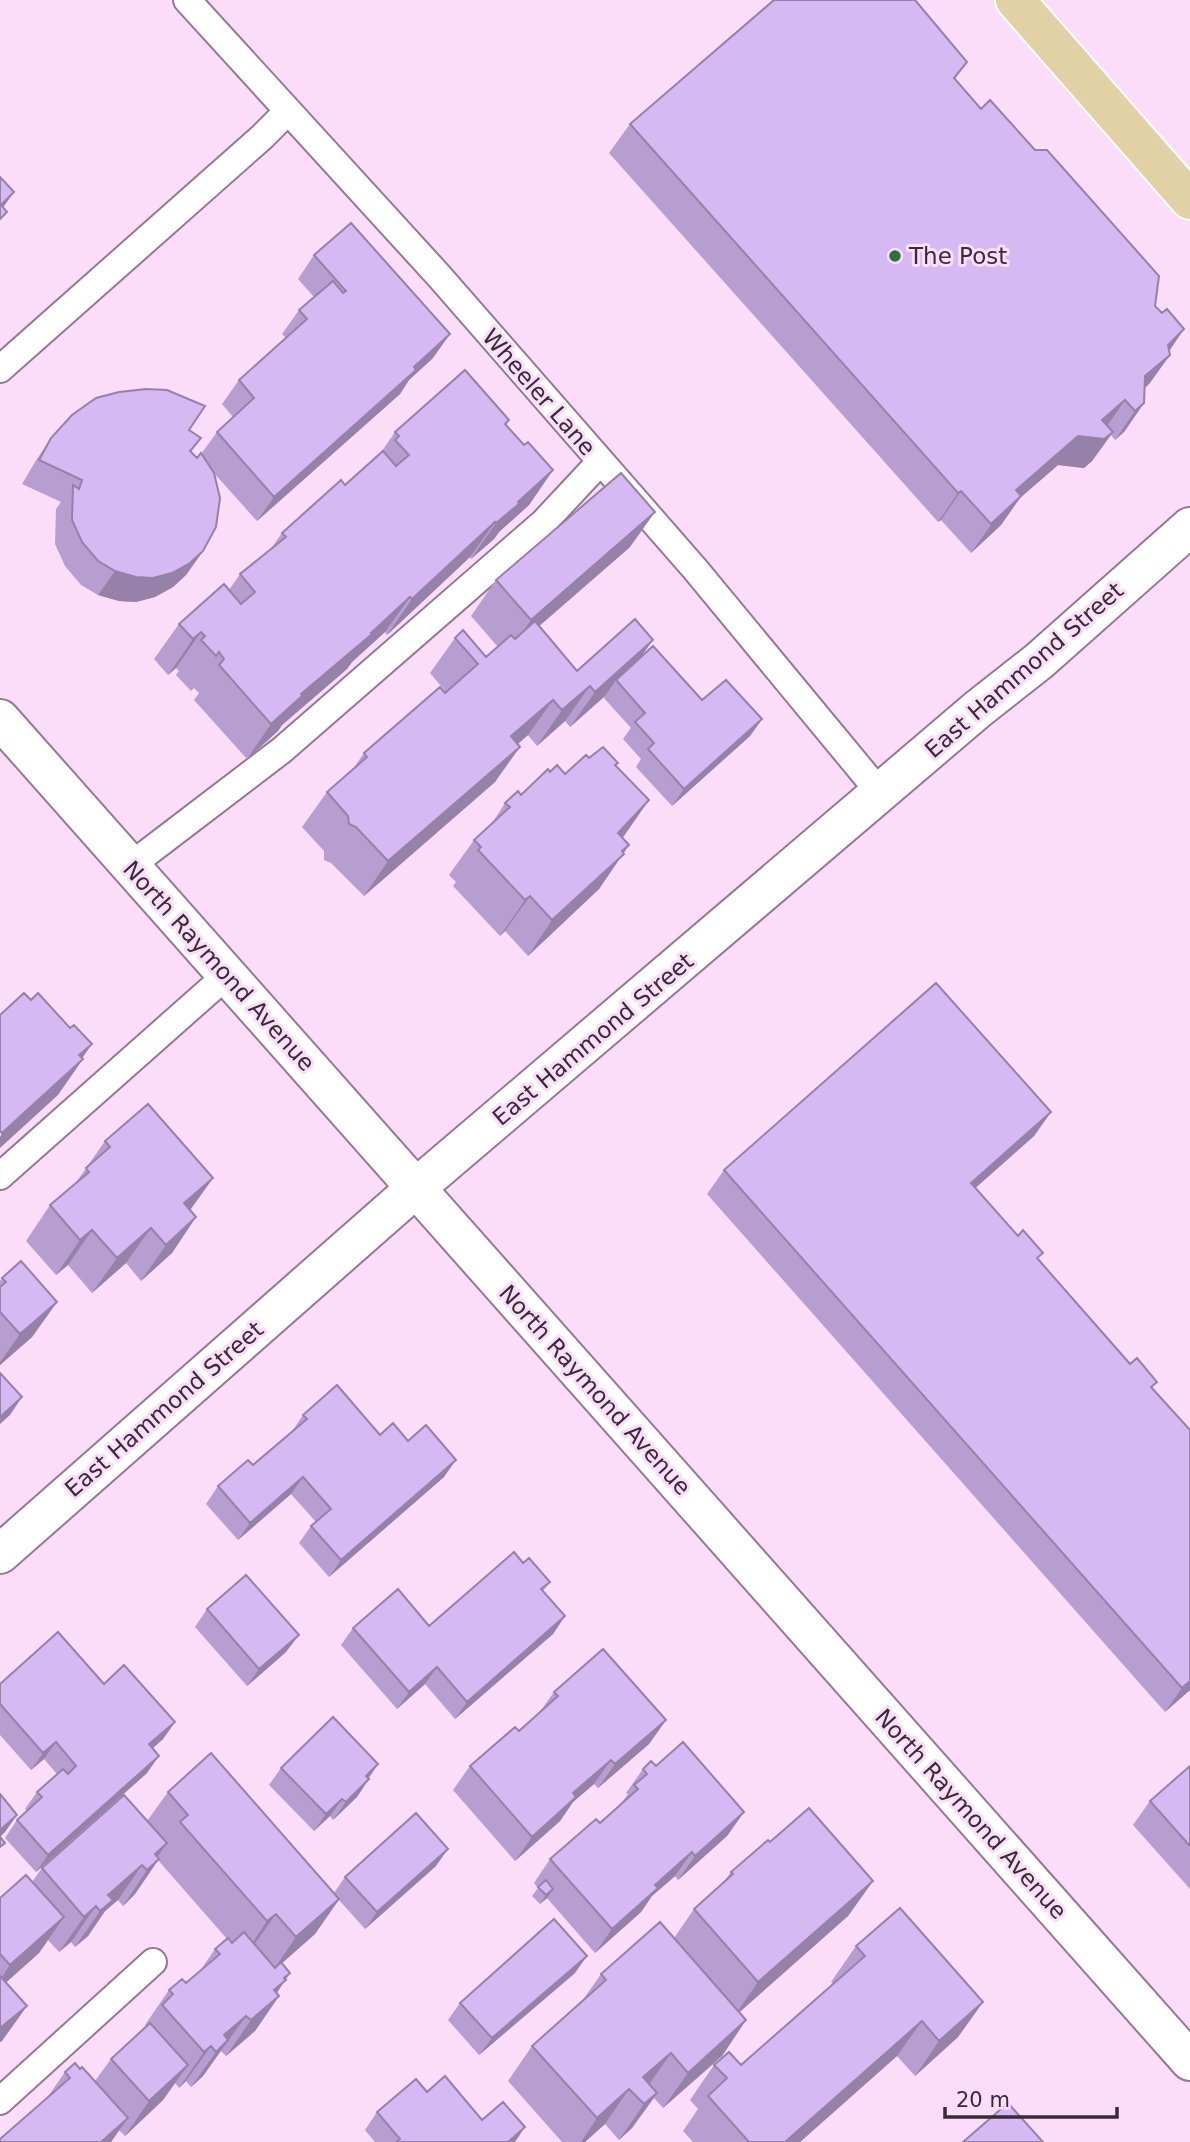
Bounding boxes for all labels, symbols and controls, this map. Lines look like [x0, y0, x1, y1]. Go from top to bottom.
place label: The Post [908, 243, 1007, 269]
marker: The Post [887, 248, 903, 264]
street label: Wheeler Lane [477, 324, 601, 460]
street label: East Hammond Street [920, 577, 1128, 763]
street label: North Raymond Avenue [118, 856, 320, 1076]
street label: East Hammond Street [488, 948, 698, 1130]
street label: North Raymond Avenue [494, 1280, 696, 1500]
street label: East Hammond Street [60, 1316, 268, 1502]
street label: North Raymond Avenue [870, 1704, 1072, 1924]
scale bar [945, 2076, 1116, 2120]
text: 20 m [956, 2088, 1010, 2112]

